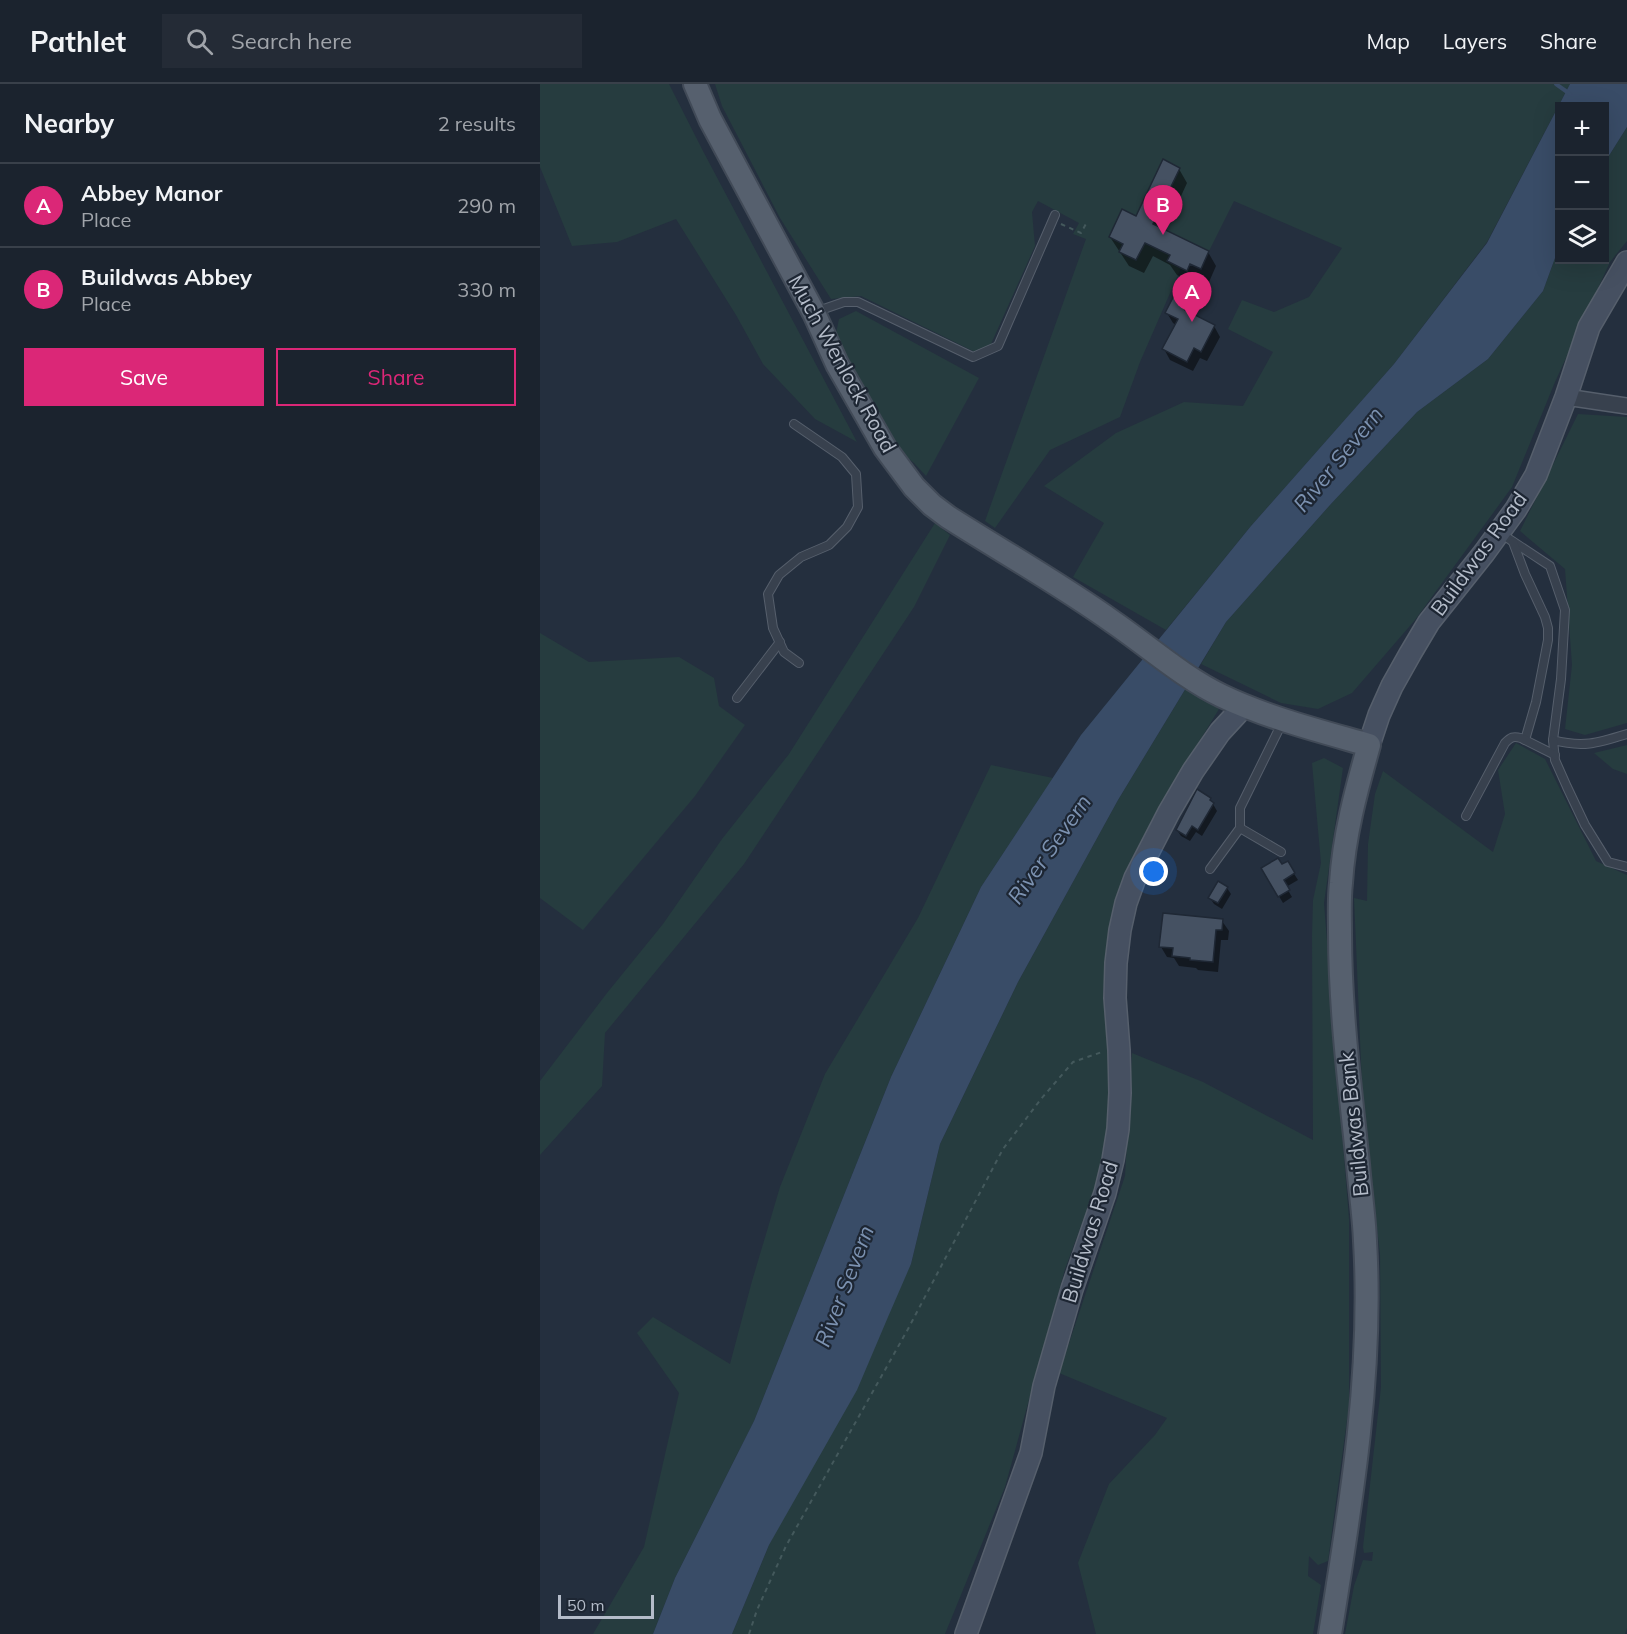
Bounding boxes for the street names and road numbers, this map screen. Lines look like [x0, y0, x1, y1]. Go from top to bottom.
street label: Much Wenlock Road [783, 270, 903, 457]
street label: Buildwas Road [1424, 486, 1532, 621]
street label: Buildwas Bank [1332, 1050, 1374, 1198]
street label: Buildwas Road [1055, 1158, 1123, 1306]

